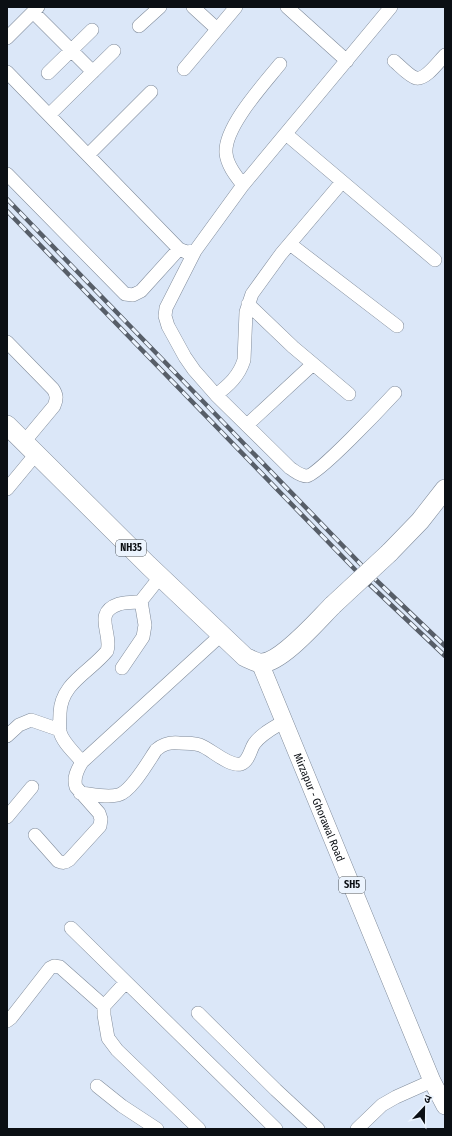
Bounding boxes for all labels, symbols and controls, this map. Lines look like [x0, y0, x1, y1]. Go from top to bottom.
road number: NH35 [116, 540, 146, 556]
street label: Mirzapur - Ghorawal Road [291, 751, 347, 863]
road number: SH5 [339, 877, 365, 893]
north arrow [404, 1088, 444, 1128]
text: उ [422, 1092, 433, 1107]

